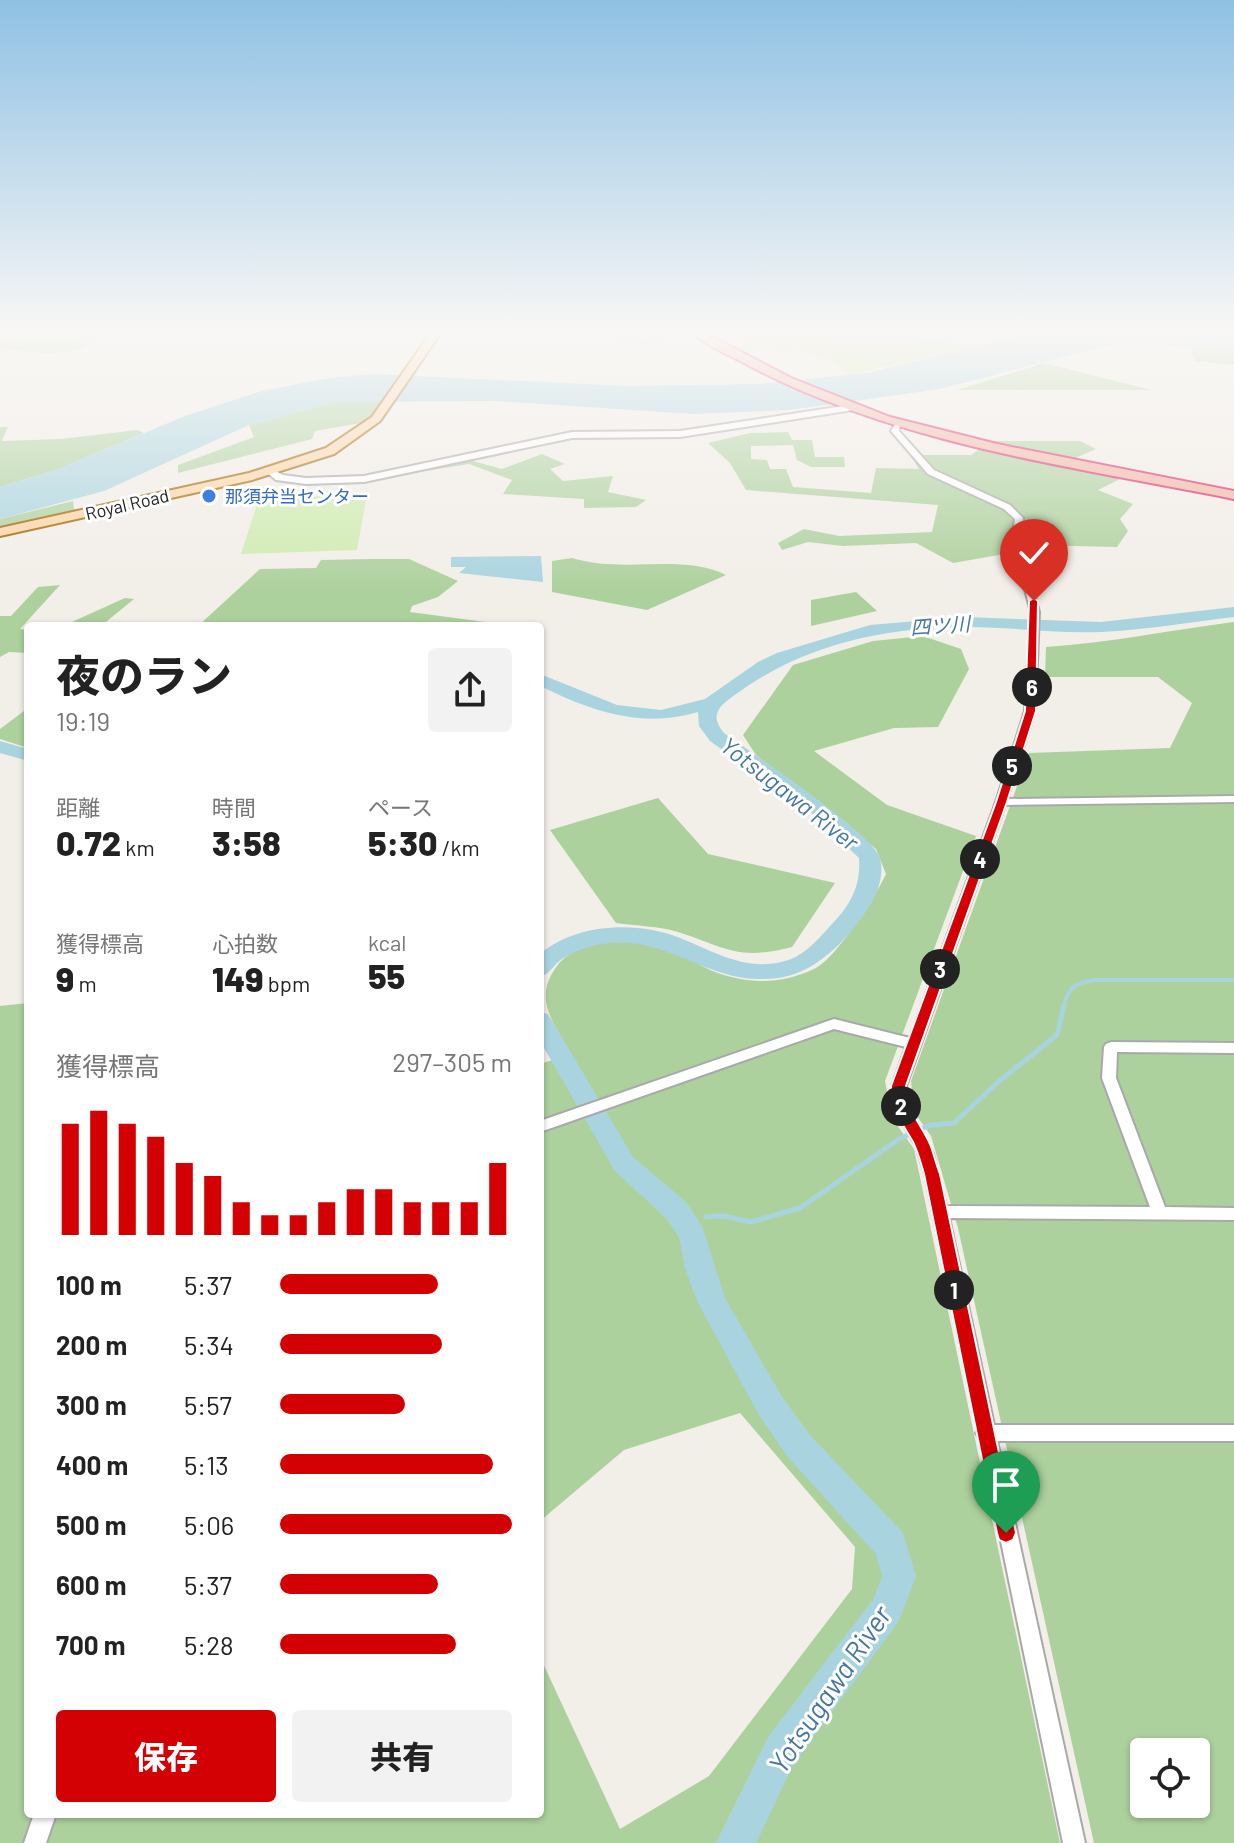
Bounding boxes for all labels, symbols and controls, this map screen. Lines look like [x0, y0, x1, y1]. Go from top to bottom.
street label: Royal Road [83, 484, 171, 524]
place label: 那須弁当センター [225, 485, 369, 507]
marker: 那須弁当センター [200, 487, 218, 505]
pin [1000, 519, 1068, 601]
icon: check [1012, 531, 1056, 575]
water label: 四ツ川 [909, 611, 973, 639]
text: 夜のラン [56, 648, 232, 701]
button: share [428, 648, 512, 732]
pin: 6 [1012, 667, 1052, 707]
text: 6 [1026, 674, 1038, 700]
text: 19:19 [56, 705, 110, 736]
water label: Yotsugawa River [715, 730, 866, 857]
pin: 5 [992, 746, 1032, 786]
text: 5 [1006, 753, 1018, 779]
text: 距離 [56, 794, 100, 820]
text: 時間 [212, 794, 256, 820]
text: ペース [368, 794, 433, 820]
text: 0.72 [56, 822, 121, 863]
text: 3:58 [212, 822, 281, 863]
text: 5:30 [368, 822, 437, 863]
text: km [121, 834, 155, 860]
text: /km [437, 834, 480, 860]
pin: 4 [960, 839, 1000, 879]
text: 4 [973, 846, 987, 872]
text: kcal [368, 929, 406, 955]
text: 獲得標高 [56, 930, 144, 956]
text: 心拍数 [212, 930, 278, 956]
pin: 3 [920, 949, 960, 989]
text: 55 [368, 955, 405, 996]
text: 3 [934, 956, 946, 982]
text: 9 [56, 958, 74, 999]
text: 149 [212, 958, 263, 999]
text: m [74, 970, 97, 996]
text: bpm [263, 970, 310, 996]
text: 297–305 m [392, 1046, 512, 1077]
text: 獲得標高 [56, 1050, 160, 1081]
pin: 2 [881, 1086, 921, 1126]
text: 2 [895, 1093, 907, 1119]
text: 100 m [56, 1269, 122, 1300]
text: 5:37 [184, 1269, 232, 1300]
pin: 1 [934, 1270, 974, 1310]
text: 1 [950, 1277, 958, 1303]
text: 200 m [56, 1329, 127, 1360]
text: 5:34 [184, 1329, 234, 1360]
text: 300 m [56, 1389, 127, 1420]
text: 5:57 [184, 1389, 232, 1420]
text: 400 m [56, 1449, 128, 1480]
text: 5:13 [184, 1449, 229, 1480]
pin [972, 1451, 1040, 1533]
icon: arrive [984, 1463, 1028, 1507]
text: 500 m [56, 1509, 127, 1540]
text: 5:06 [184, 1509, 234, 1540]
text: 600 m [56, 1569, 127, 1600]
text: 5:37 [184, 1569, 232, 1600]
water label: Yotsugawa River [760, 1598, 898, 1779]
text: 700 m [56, 1629, 125, 1660]
text: 5:28 [184, 1629, 234, 1660]
button: 保存 [56, 1710, 276, 1802]
button: 共有 [292, 1710, 512, 1802]
map controls [1130, 1738, 1210, 1818]
button: locate [1130, 1738, 1210, 1818]

